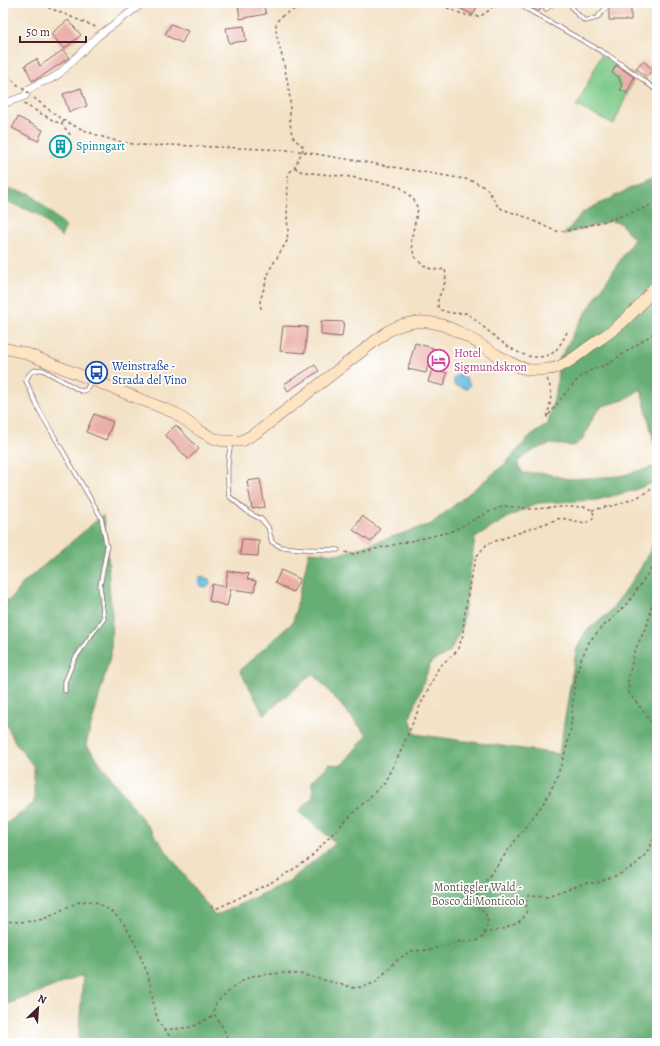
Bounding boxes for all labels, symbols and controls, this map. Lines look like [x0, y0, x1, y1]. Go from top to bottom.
scale bar [20, 18, 86, 44]
text: 50 m [26, 24, 50, 40]
building icon: Spinngart [48, 133, 74, 159]
place label: Spinngart [76, 138, 125, 154]
place label: Hotel Sigmundskron [454, 345, 527, 375]
hotel icon: Hotel Sigmundskron [425, 347, 451, 373]
place label: Weinstraße - Strada del Vino [111, 358, 187, 388]
bus stop icon: Weinstraße - Strada del Vino [83, 360, 109, 386]
park label: Montiggler Wald - Bosco di Monticolo [432, 879, 524, 909]
north arrow [18, 988, 58, 1028]
text: N [35, 991, 49, 1008]

